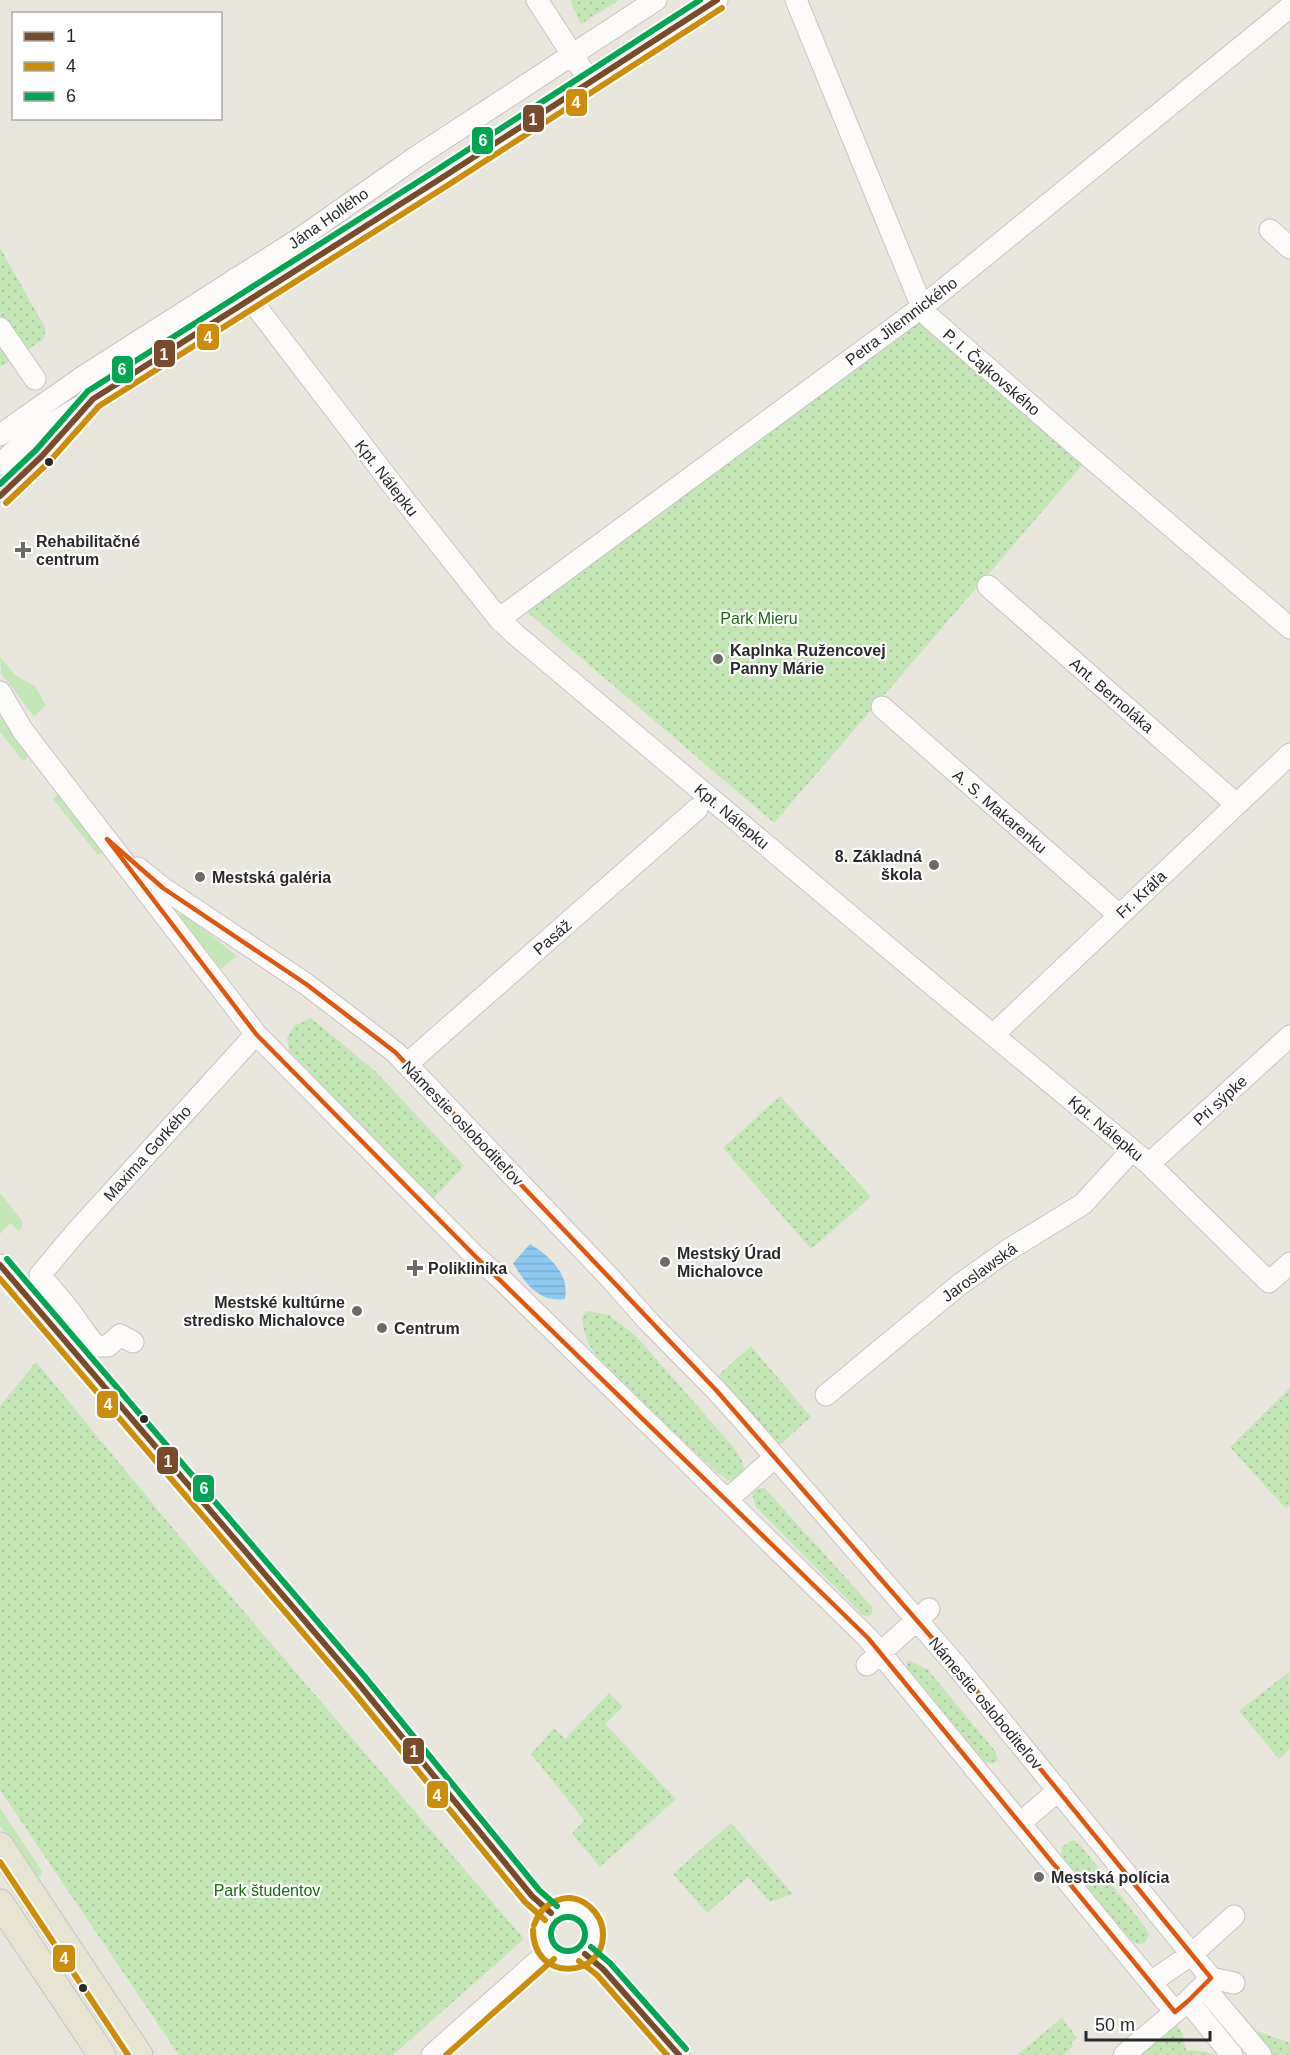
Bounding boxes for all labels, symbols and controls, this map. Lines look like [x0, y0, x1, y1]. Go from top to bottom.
legend [12, 12, 222, 120]
text: 1 [66, 26, 76, 46]
text: 4 [66, 56, 76, 76]
text: 6 [66, 86, 76, 106]
line badge: 4 [565, 88, 588, 117]
text: 4 [572, 94, 581, 111]
line badge: 1 [522, 104, 545, 133]
text: 1 [529, 111, 538, 128]
line badge: 6 [471, 126, 494, 155]
text: 6 [479, 132, 488, 149]
street label: Jána Hollého [285, 185, 371, 252]
street label: Petra Jilemnického [842, 274, 960, 369]
line badge: 4 [196, 323, 220, 351]
street label: P. I. Čajkovského [940, 325, 1044, 419]
text: 4 [204, 329, 213, 346]
line badge: 1 [153, 339, 176, 368]
text: 1 [160, 346, 169, 363]
line badge: 6 [111, 355, 134, 384]
text: 6 [118, 361, 127, 378]
street label: Kpt. Nálepku [352, 437, 422, 520]
unlabelled marker [43, 456, 55, 468]
place label: Rehabilitačné centrum [36, 533, 140, 568]
marker: Rehabilitačné centrum [14, 541, 32, 559]
park label: Park Mieru [720, 610, 798, 627]
place label: Kaplnka Ružencovej Panny Márie [730, 642, 886, 677]
marker: Kaplnka Ružencovej Panny Márie [711, 652, 725, 666]
street label: Ant. Bernoláka [1066, 655, 1157, 736]
street label: A. S. Makarenku [949, 766, 1050, 857]
street label: Kpt. Nálepku [691, 780, 772, 852]
place label: 8. Základná škola [835, 848, 922, 883]
marker: 8. Základná škola [927, 858, 941, 872]
street label: Fr. Kráľa [1113, 867, 1170, 922]
place label: Mestská galéria [212, 869, 331, 886]
marker: Mestská galéria [193, 870, 207, 884]
street label: Pasáž [530, 916, 575, 958]
street label: Námestie osloboditeľov [399, 1058, 527, 1189]
street label: Pri sýpke [1190, 1072, 1251, 1129]
street label: Kpt. Nálepku [1065, 1092, 1146, 1164]
street label: Maxima Gorkého [100, 1102, 195, 1204]
street label: Jaroslawská [939, 1240, 1020, 1305]
place label: Mestský Úrad Michalovce [677, 1244, 781, 1280]
marker: Mestský Úrad Michalovce [658, 1255, 672, 1269]
marker: Poliklinika [406, 1259, 424, 1277]
place label: Poliklinika [428, 1260, 507, 1277]
place label: Mestské kultúrne stredisko Michalovce [183, 1294, 345, 1329]
marker: Mestské kultúrne stredisko Michalovce [350, 1304, 364, 1318]
place label: Centrum [394, 1320, 460, 1337]
marker: Centrum [375, 1321, 389, 1335]
line badge: 4 [96, 1390, 119, 1419]
text: 4 [104, 1396, 113, 1413]
unlabelled marker [138, 1413, 150, 1425]
line badge: 1 [156, 1446, 179, 1475]
text: 1 [164, 1453, 173, 1470]
line badge: 6 [192, 1474, 215, 1503]
text: 6 [200, 1480, 209, 1497]
street label: Námestie osloboditeľov [926, 1634, 1046, 1773]
line badge: 1 [402, 1737, 425, 1765]
text: 1 [410, 1743, 419, 1760]
line badge: 4 [426, 1780, 449, 1809]
text: 4 [433, 1787, 442, 1804]
place label: Mestská polícia [1051, 1869, 1169, 1886]
marker: Mestská polícia [1032, 1870, 1046, 1884]
park label: Park študentov [214, 1882, 320, 1899]
line badge: 4 [52, 1944, 76, 1973]
text: 4 [60, 1950, 69, 1967]
unlabelled marker [77, 1982, 89, 1994]
scale bar [1086, 2004, 1210, 2042]
text: 50 m [1095, 2015, 1135, 2035]

